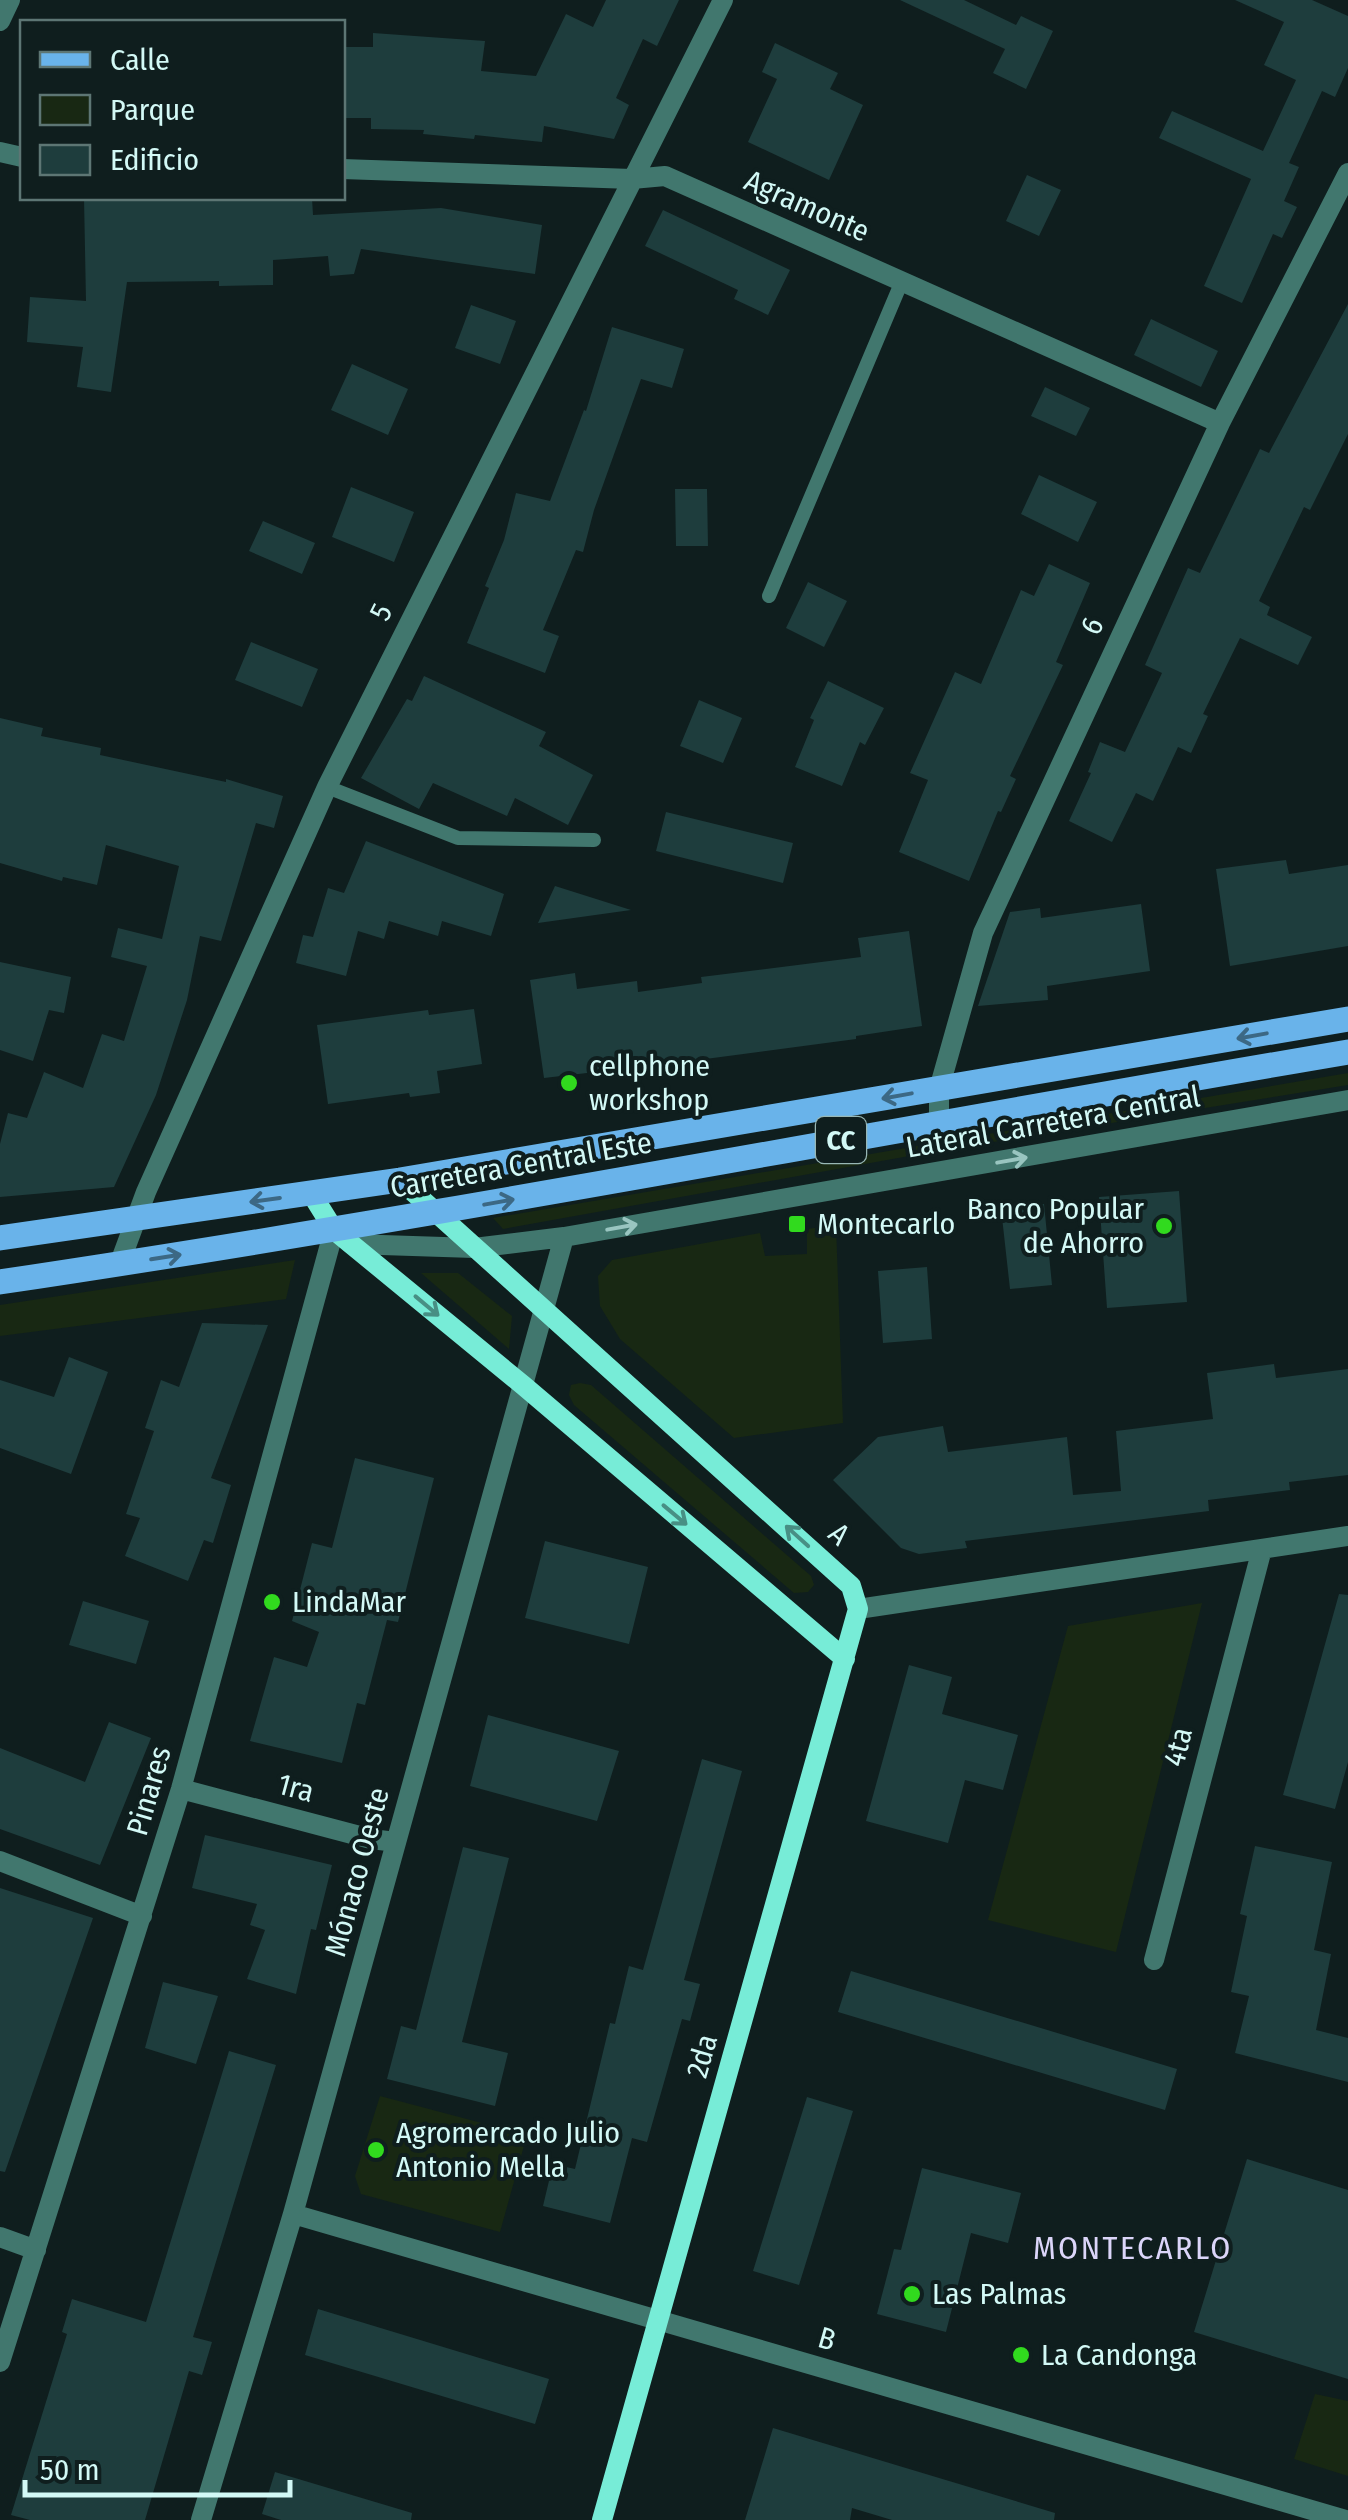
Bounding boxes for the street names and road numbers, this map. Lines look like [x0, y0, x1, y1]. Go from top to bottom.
street label: Agramonte [739, 163, 875, 249]
street label: 5 [362, 598, 400, 626]
street label: 6 [1073, 612, 1111, 640]
street label: Lateral Carretera Central [903, 1078, 1203, 1166]
road number: CC [816, 1117, 866, 1163]
street label: Carretera Central Este [387, 1124, 655, 1206]
street label: A [821, 1515, 857, 1553]
street label: 4ta [1156, 1724, 1200, 1770]
street label: Pinares [119, 1742, 179, 1840]
street label: 1ra [274, 1766, 318, 1810]
street label: Mónaco Oeste [317, 1784, 397, 1960]
street label: 2da [679, 2030, 725, 2082]
street label: B [814, 2319, 840, 2359]

